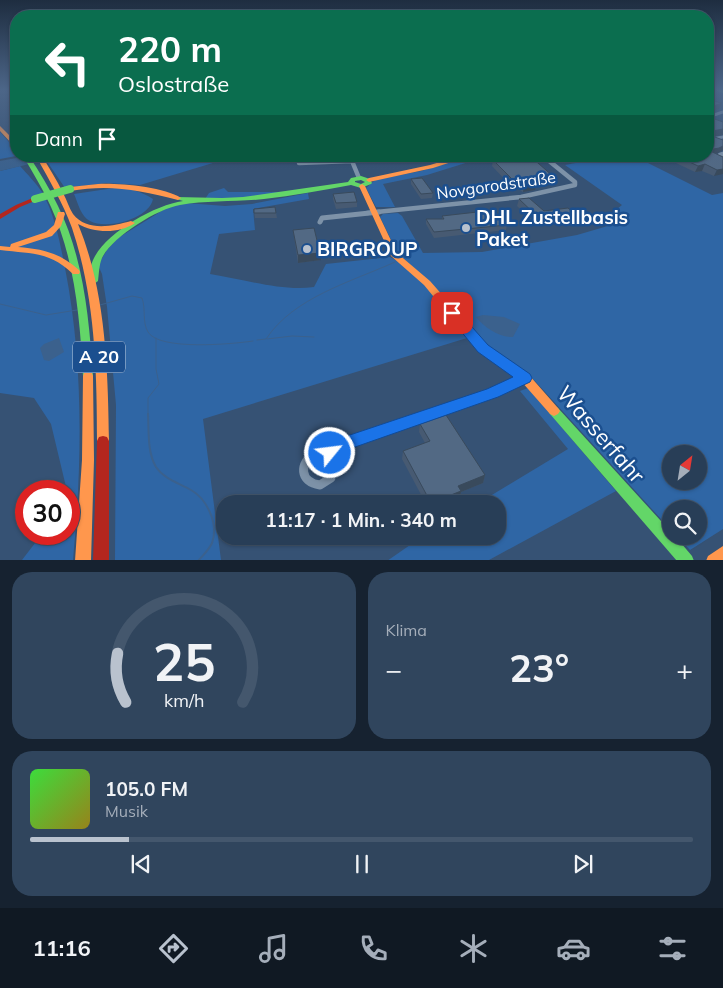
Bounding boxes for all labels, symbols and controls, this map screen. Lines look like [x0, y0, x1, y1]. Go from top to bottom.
text: 220 m [118, 27, 222, 71]
icon: left [35, 30, 100, 95]
text: Oslostraße [118, 70, 229, 98]
icon: arrive [93, 125, 121, 153]
text: Dann [35, 127, 83, 151]
street label: Novgorodstraße [435, 167, 557, 203]
place label: DHL Zustellbasis Paket [476, 205, 628, 251]
marker: DHL Zustellbasis Paket [460, 222, 472, 234]
place label: BIRGROUP [317, 237, 418, 261]
marker: BIRGROUP [301, 243, 313, 255]
pin [431, 292, 473, 334]
icon: arrive [438, 299, 466, 327]
road number: A 20 [73, 342, 125, 372]
street label: Wasserfahr [551, 379, 651, 489]
position arrow [303, 426, 355, 478]
north arrow [662, 445, 708, 490]
map controls [662, 445, 707, 545]
speed limit sign: 30 [15, 480, 80, 545]
button: search [662, 500, 707, 545]
text: 11:17 · 1 Min. · 340 m [265, 508, 457, 532]
text: Klima [386, 620, 427, 640]
text: 25 [153, 629, 215, 694]
text: 23° [509, 644, 569, 692]
text: − [386, 652, 402, 687]
text: + [676, 652, 693, 687]
text: km/h [164, 689, 204, 711]
text: 105.0 FM [105, 777, 188, 801]
text: Musik [105, 801, 148, 821]
icon: previous [127, 850, 155, 878]
icon: pause [348, 850, 376, 878]
icon: next [569, 850, 597, 878]
icon: directions [156, 931, 191, 966]
icon: music [256, 931, 291, 966]
icon: phone [356, 931, 391, 966]
icon: climate [456, 931, 491, 966]
icon: car [556, 931, 591, 966]
icon: filters [655, 931, 690, 966]
text: 11:16 [32, 934, 91, 962]

